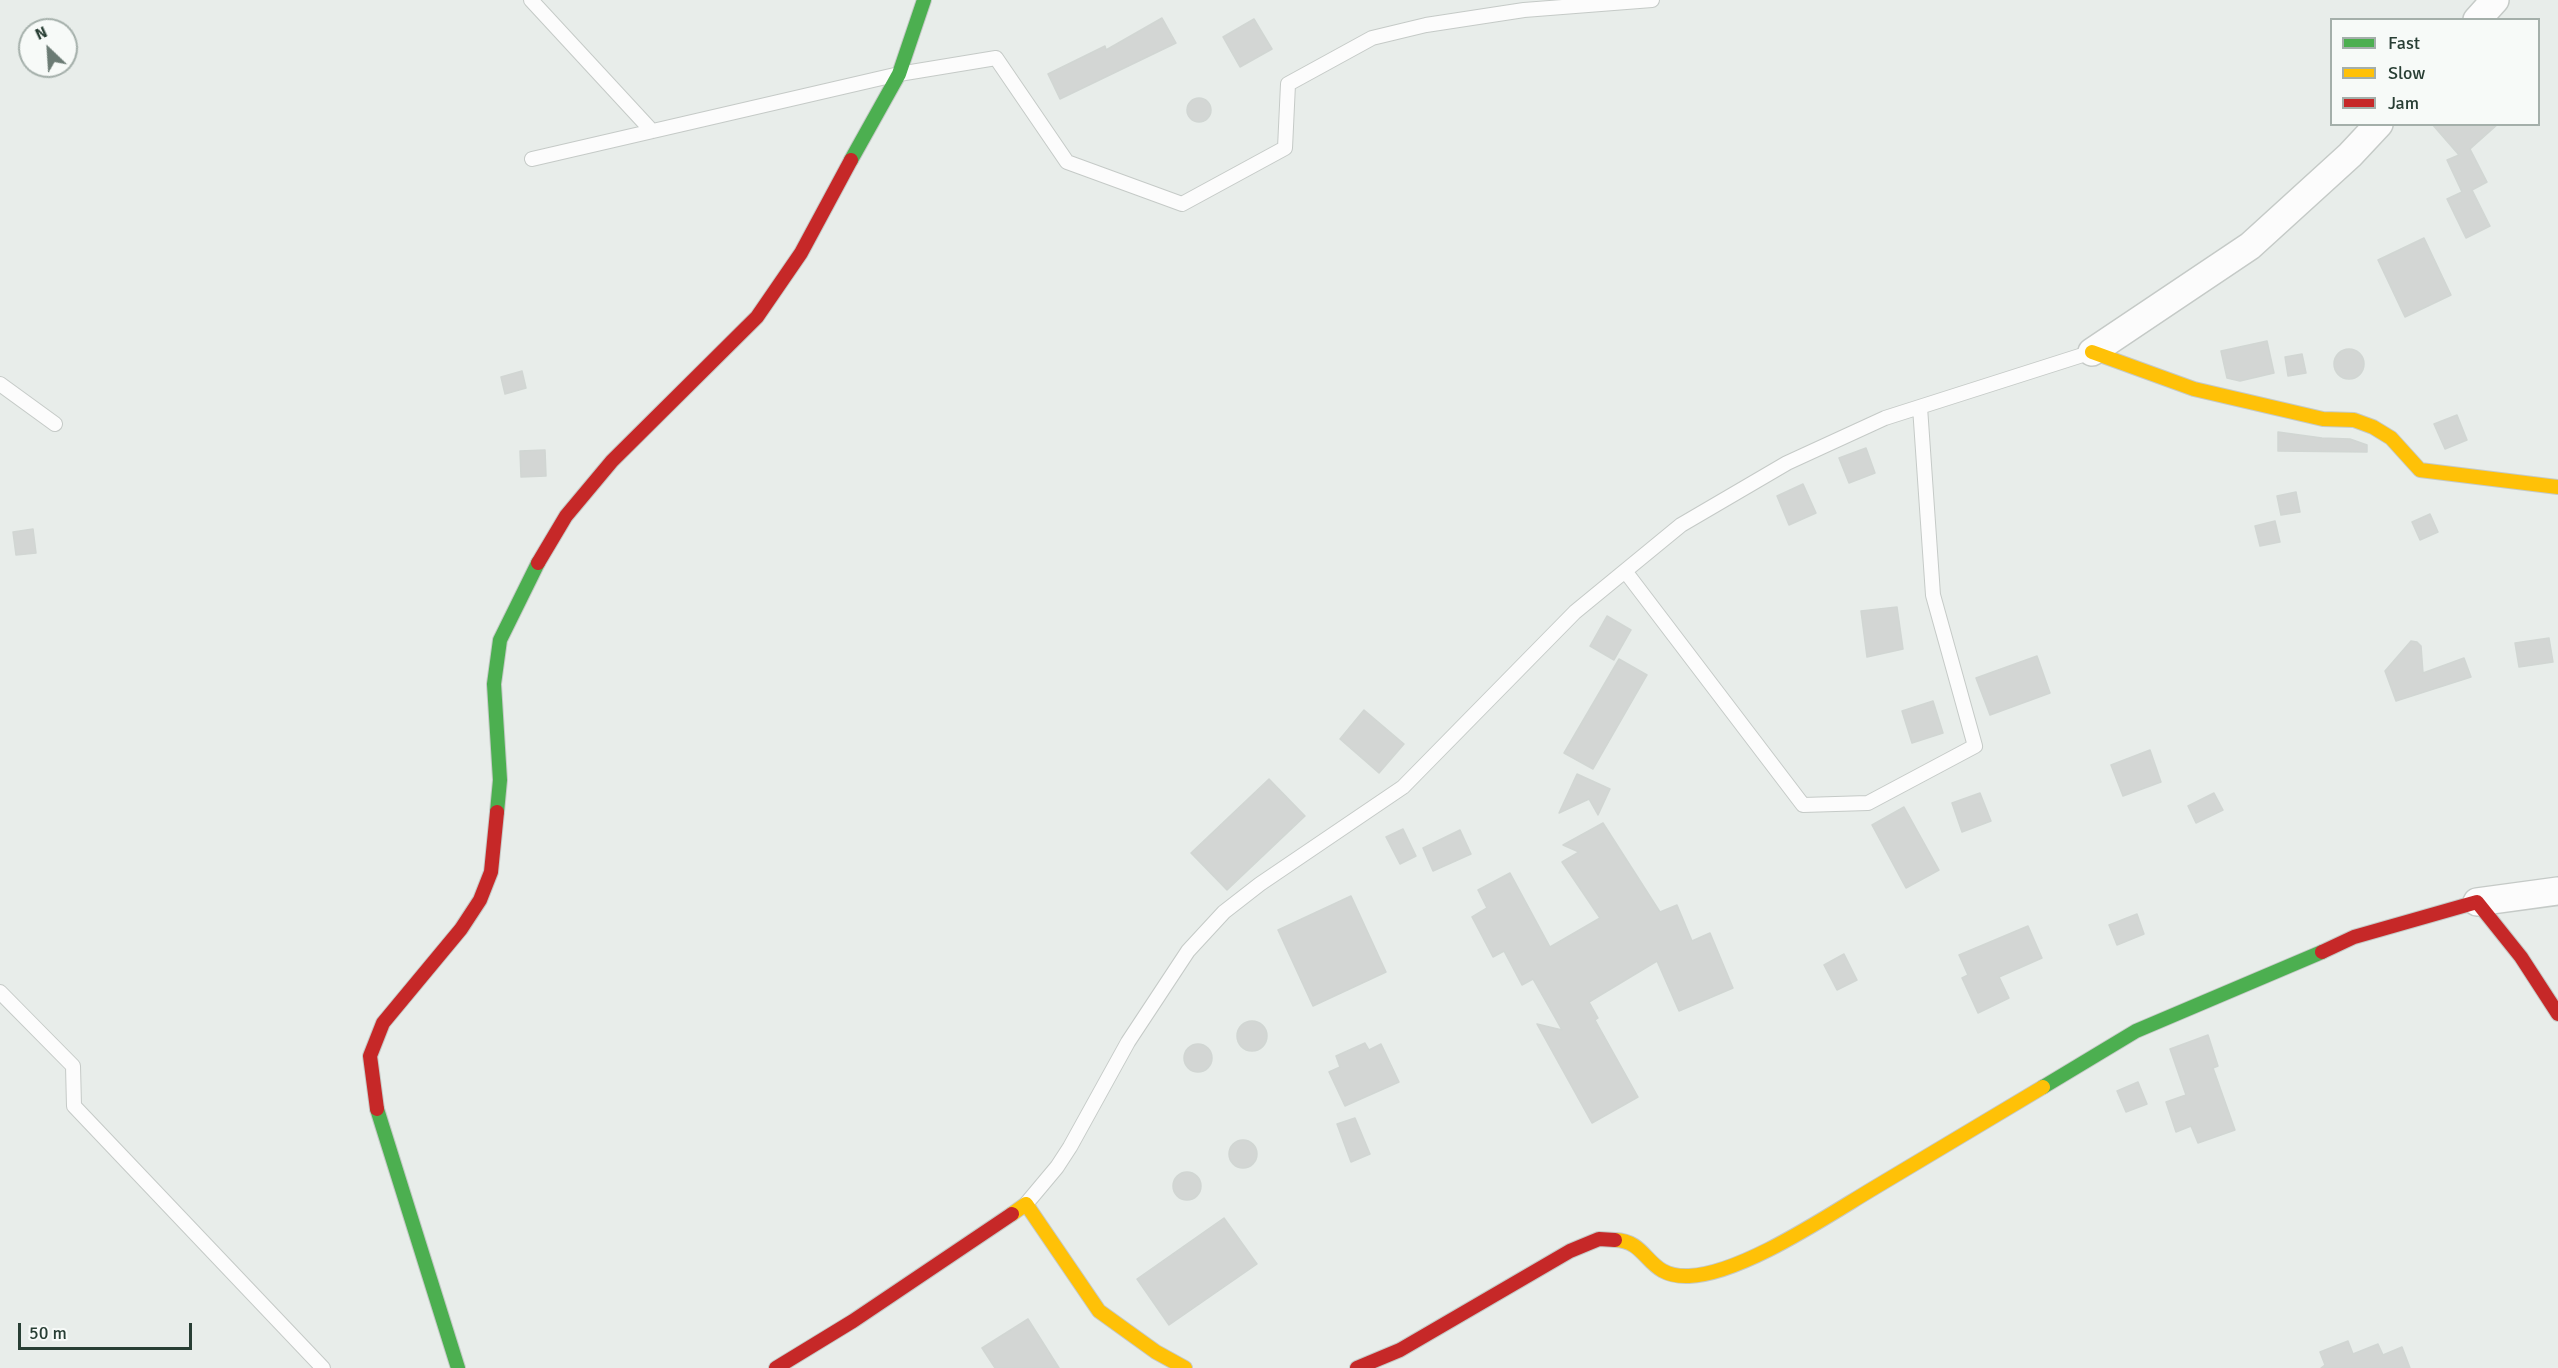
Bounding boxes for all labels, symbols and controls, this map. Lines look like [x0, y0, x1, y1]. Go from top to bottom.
north arrow [18, 18, 78, 78]
legend [2330, 18, 2540, 126]
text: N [32, 22, 51, 45]
text: Fast [2388, 32, 2420, 54]
text: Slow [2388, 62, 2425, 84]
text: Jam [2388, 92, 2419, 114]
scale bar [21, 1311, 195, 1349]
text: 50 m [29, 1322, 67, 1344]

